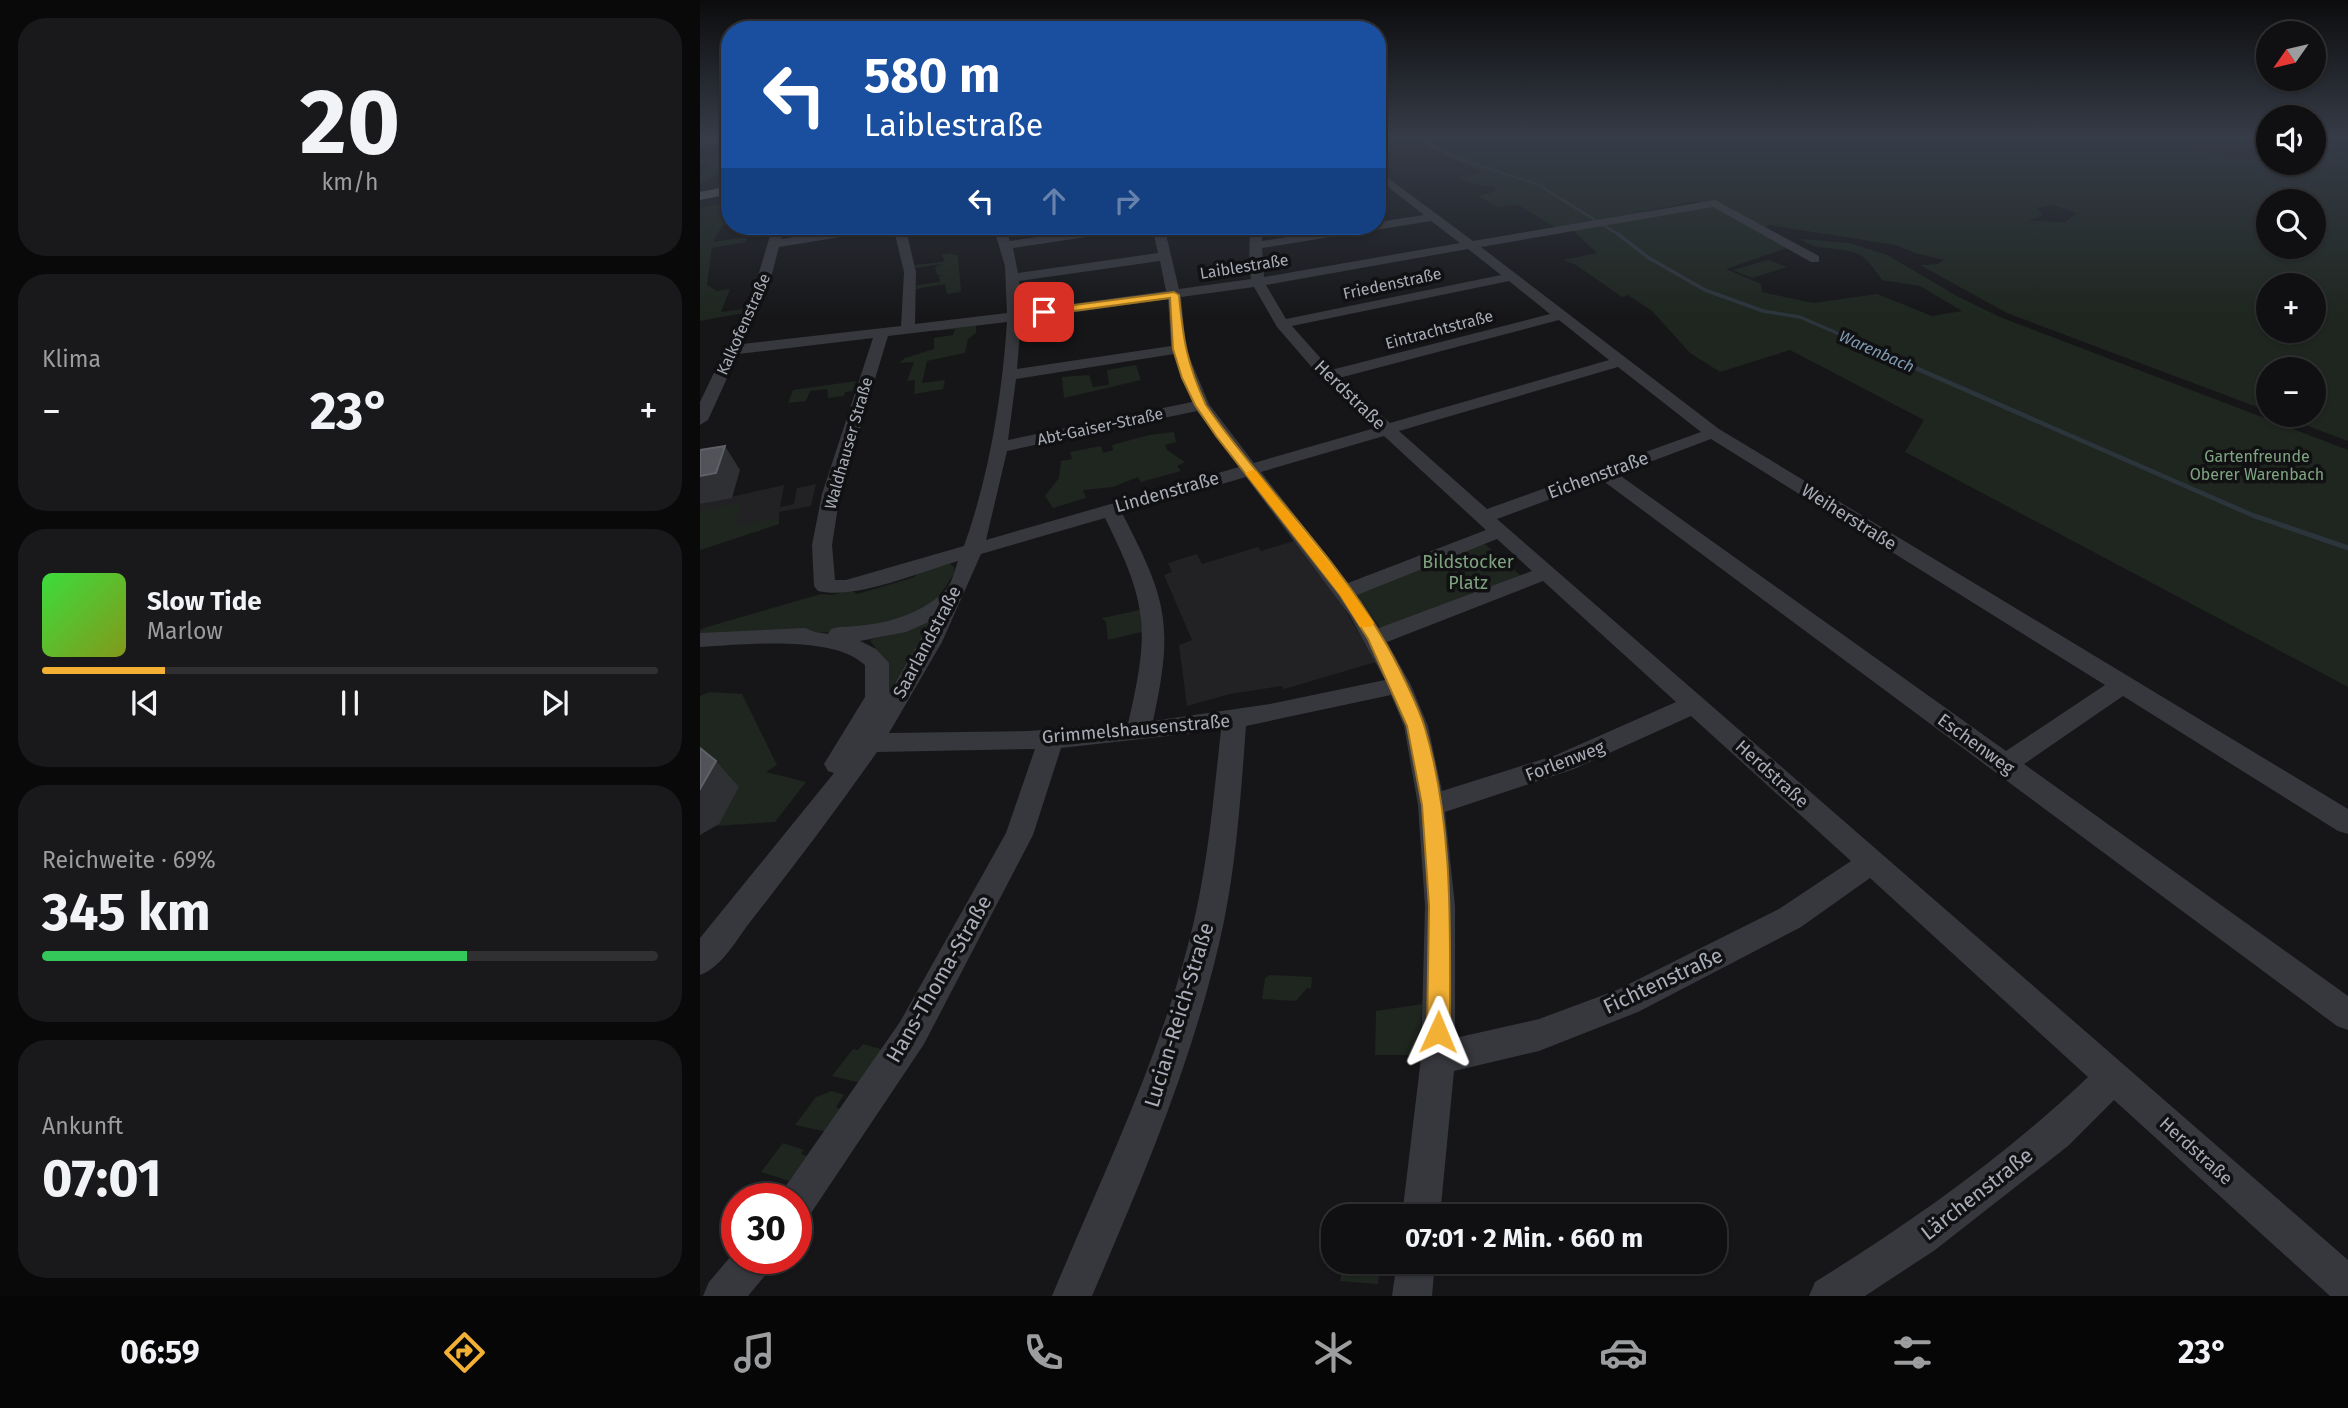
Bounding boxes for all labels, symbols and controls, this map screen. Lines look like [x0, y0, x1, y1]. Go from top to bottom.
north arrow [2256, 21, 2326, 91]
map controls [2256, 21, 2326, 427]
text: 580 m [864, 46, 1000, 105]
icon: left [749, 49, 840, 140]
text: 20 [300, 68, 400, 177]
button: sound [2256, 105, 2326, 175]
text: Laiblestraße [864, 106, 1043, 144]
text: km/h [322, 168, 378, 196]
icon: left [962, 182, 1000, 220]
icon: ahead [1035, 182, 1073, 220]
icon: right [1108, 182, 1146, 220]
button: search [2256, 189, 2326, 259]
street label: Laiblestraße [1198, 250, 1290, 283]
street label: Friedenstraße [1341, 264, 1443, 303]
street label: Kalkofenstraße [713, 271, 774, 378]
button: + [2256, 273, 2326, 343]
pin [1014, 282, 1074, 342]
icon: arrive [1025, 293, 1063, 331]
street label: Eintrachtstraße [1383, 306, 1495, 353]
water label: Warenbach [1836, 326, 1917, 376]
text: Klima [42, 345, 101, 373]
street label: Herdstraße [1310, 356, 1390, 434]
button: − [2256, 357, 2326, 427]
street label: Waldhauser Straße [821, 375, 876, 511]
text: 23° [310, 380, 390, 443]
text: − [42, 388, 61, 434]
text: + [639, 388, 658, 434]
street label: Abt-Gaiser-Straße [1035, 404, 1165, 449]
street label: Eichenstraße [1545, 447, 1651, 503]
park label: Gartenfreunde Oberer Warenbach [2190, 447, 2324, 484]
street label: Lindenstraße [1112, 467, 1222, 517]
street label: Weiherstraße [1797, 479, 1901, 555]
park label: Bildstocker Platz [1422, 551, 1514, 594]
street label: Saarlandstraße [888, 582, 966, 702]
text: Slow Tide [147, 586, 262, 617]
text: Marlow [147, 617, 223, 645]
icon: previous [126, 684, 164, 722]
icon: pause [331, 684, 369, 722]
icon: next [536, 684, 574, 722]
street label: Eschenweg [1933, 709, 2019, 780]
street label: Grimmelshausenstraße [1041, 710, 1231, 748]
street label: Herdstraße [1731, 735, 1813, 813]
street label: Forlenweg [1522, 736, 1608, 786]
text: Reichweite · 69% [42, 846, 216, 874]
text: 345 km [42, 881, 211, 944]
street label: Hans-Thoma-Straße [880, 891, 998, 1067]
street label: Lucian-Reich-Straße [1139, 919, 1219, 1111]
street label: Fichtenstraße [1599, 942, 1727, 1020]
position arrow [1401, 995, 1475, 1069]
text: Ankunft [42, 1112, 123, 1140]
street label: Herdstraße [2155, 1112, 2237, 1190]
street label: Lärchenstraße [1916, 1142, 2038, 1246]
text: 07:01 [42, 1147, 162, 1210]
speed limit sign: 30 [721, 1183, 812, 1274]
text: 07:01 · 2 Min. · 660 m [1405, 1223, 1643, 1254]
icon: directions [440, 1328, 489, 1377]
icon: music [730, 1328, 779, 1377]
icon: phone [1019, 1328, 1068, 1377]
icon: climate [1309, 1328, 1358, 1377]
icon: car [1599, 1328, 1648, 1377]
icon: filters [1888, 1328, 1937, 1377]
text: 06:59 [120, 1333, 200, 1371]
text: 23° [2178, 1333, 2228, 1371]

